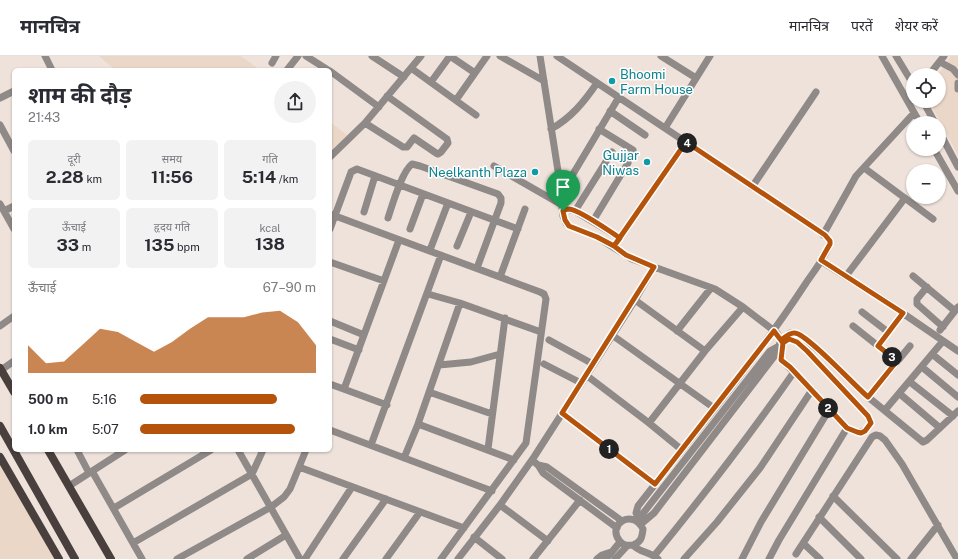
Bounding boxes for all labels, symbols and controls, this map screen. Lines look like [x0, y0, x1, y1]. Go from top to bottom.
text: मानचित्र [20, 15, 80, 37]
text: मानचित्र [789, 18, 829, 34]
text: परतें [851, 18, 873, 34]
text: शेयर करें [895, 18, 938, 34]
place label: Bhoomi Farm House [620, 67, 693, 97]
map controls [906, 68, 946, 204]
button: locate [906, 68, 946, 108]
marker: Bhoomi Farm House [607, 76, 617, 86]
button: share [274, 81, 316, 123]
text: शाम की दौड़ [28, 82, 132, 108]
text: 21:43 [28, 110, 60, 125]
button: + [906, 116, 946, 156]
pin: 4 [677, 133, 697, 153]
text: 4 [683, 137, 691, 149]
place label: Gujjar Niwas [602, 148, 639, 178]
text: दूरी [67, 153, 81, 165]
text: समय [162, 153, 182, 165]
text: गति [262, 153, 278, 165]
marker: Gujjar Niwas [642, 157, 652, 167]
button: − [906, 164, 946, 204]
place label: Neelkanth Plaza [429, 165, 527, 180]
text: 2.28 [46, 167, 84, 187]
text: 11:56 [151, 167, 193, 187]
text: 5:14 [242, 167, 276, 187]
marker: Neelkanth Plaza [530, 167, 540, 177]
pin [546, 170, 580, 211]
text: km [84, 173, 102, 185]
text: /km [276, 173, 298, 185]
icon: arrive [552, 176, 574, 198]
text: ऊँचाई [62, 221, 86, 233]
text: हृदय गति [154, 221, 190, 233]
text: kcal [259, 222, 281, 234]
text: 138 [255, 234, 285, 254]
text: 33 [57, 235, 79, 255]
text: 135 [144, 235, 174, 255]
text: m [79, 241, 91, 253]
text: bpm [174, 241, 200, 253]
text: ऊँचाई [28, 280, 56, 295]
text: 67–90 m [263, 280, 316, 295]
pin: 3 [882, 347, 902, 367]
text: 3 [888, 351, 896, 363]
text: 500 m [28, 392, 68, 407]
text: 5:16 [92, 392, 117, 407]
pin: 2 [818, 398, 838, 418]
text: 2 [825, 402, 832, 414]
text: 1.0 km [28, 422, 68, 437]
text: 5:07 [92, 422, 119, 437]
pin: 1 [599, 439, 619, 459]
text: 1 [607, 443, 611, 455]

